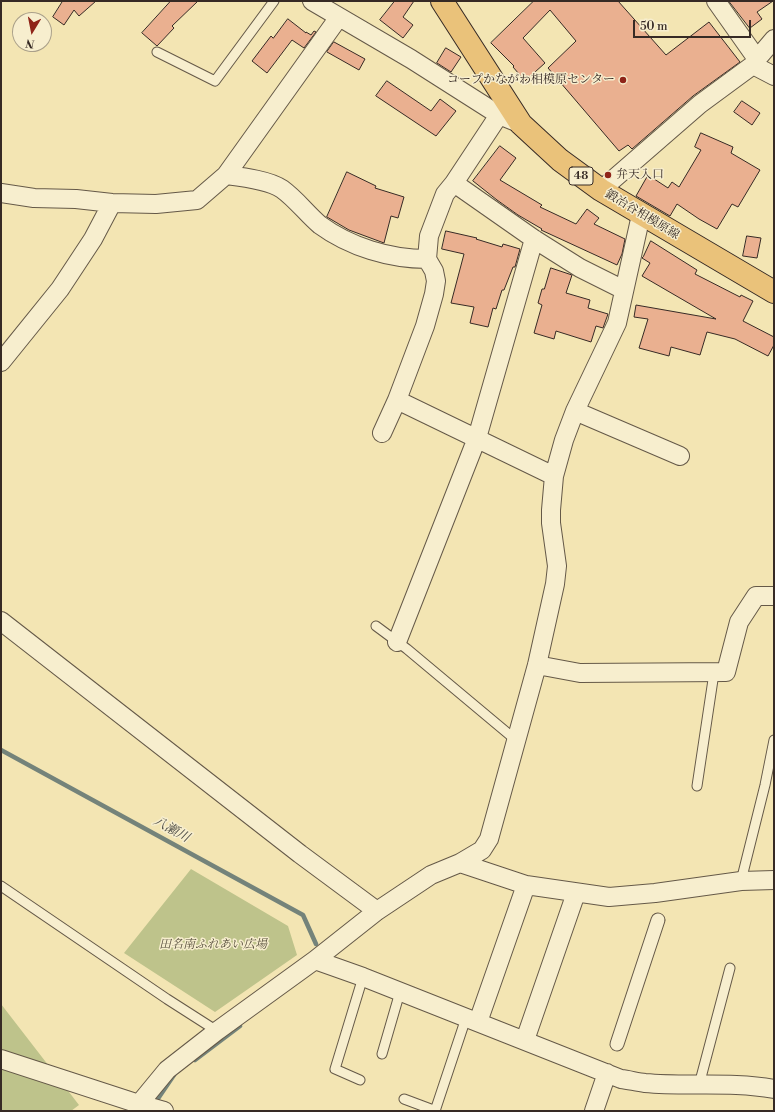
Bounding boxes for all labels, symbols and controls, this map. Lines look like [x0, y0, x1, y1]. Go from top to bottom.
north arrow [12, 12, 52, 52]
scale bar [635, 12, 753, 38]
text: 50 m [640, 19, 668, 34]
text: N [25, 35, 36, 50]
place label: コープかながわ相模原センター [447, 73, 615, 87]
marker: コープかながわ相模原センター [618, 75, 628, 85]
road number: 48 [569, 167, 593, 185]
place label: 弁天入口 [616, 168, 664, 182]
marker: 弁天入口 [603, 170, 613, 180]
street label: 鍛冶谷相模原線 [602, 187, 682, 243]
water label: 八瀬川 [150, 814, 192, 846]
park label: 田名南ふれあい広場 [159, 938, 267, 952]

